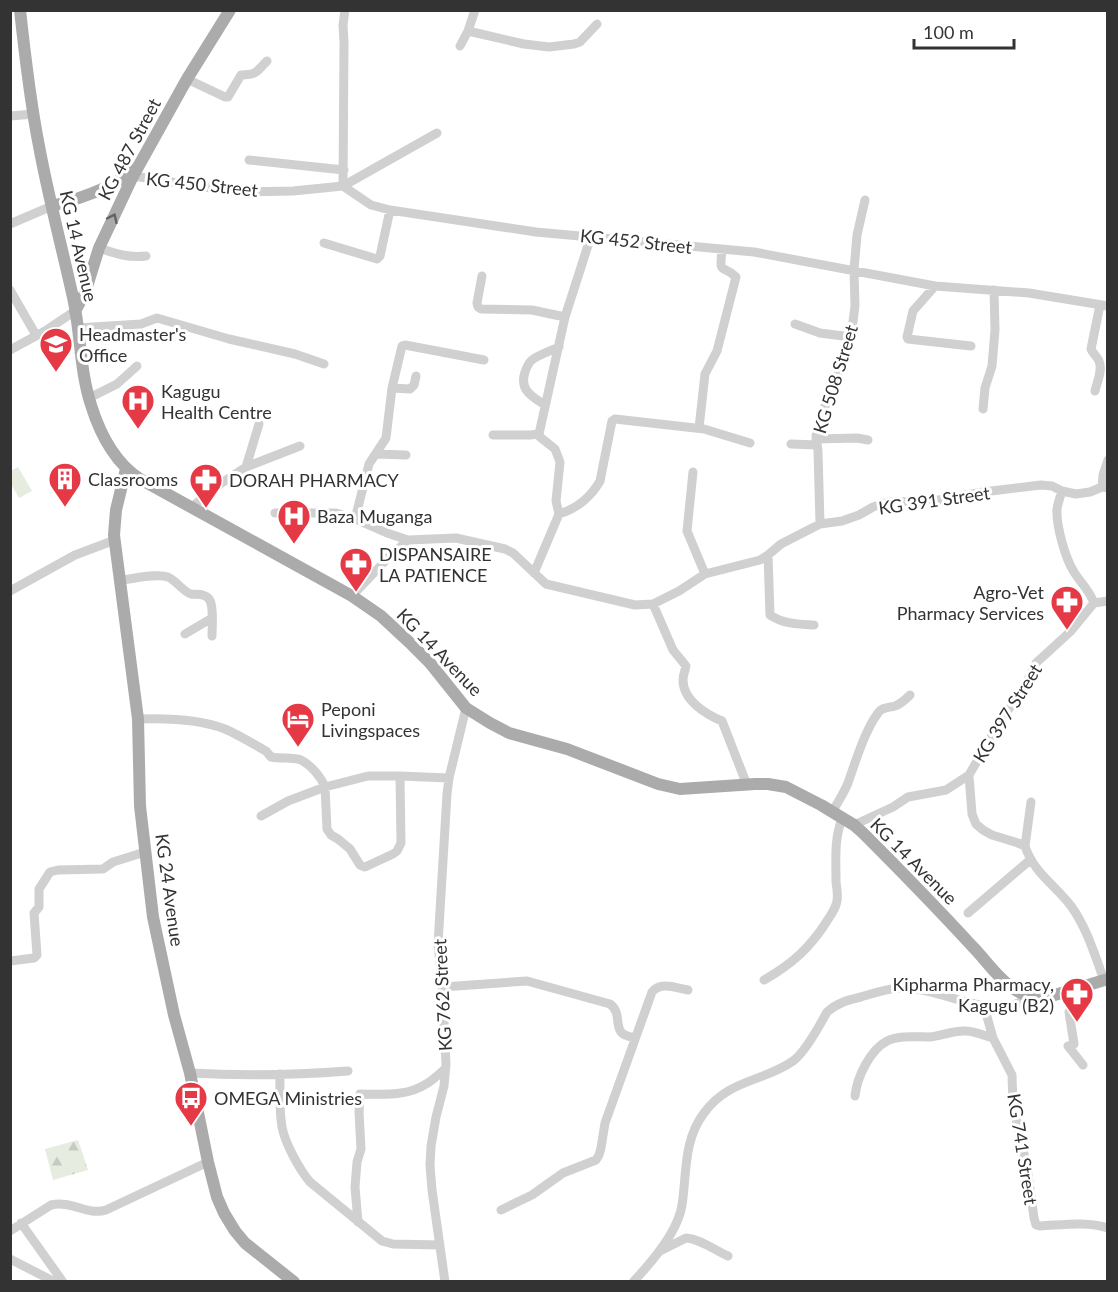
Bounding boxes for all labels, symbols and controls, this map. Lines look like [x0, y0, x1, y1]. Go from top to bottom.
scale bar [914, 12, 1014, 50]
text: 100 m [923, 21, 974, 43]
street label: KG 487 Street [93, 94, 165, 204]
street label: KG 450 Street [145, 167, 260, 201]
street label: KG 14 Avenue [56, 188, 102, 304]
one-way arrow [106, 214, 118, 225]
street label: KG 452 Street [579, 224, 694, 258]
street label: KG 508 Street [808, 322, 862, 436]
place label: Headmaster's Office [79, 323, 187, 366]
school or university icon: Headmaster's Office [38, 326, 74, 373]
place label: Kagugu Health Centre [161, 380, 272, 423]
hospital icon: Kagugu Health Centre [120, 383, 156, 430]
building icon: Classrooms [47, 461, 83, 508]
pharmacy icon: DORAH PHARMACY [188, 462, 224, 509]
place label: Classrooms [88, 468, 178, 490]
place label: DORAH PHARMACY [229, 469, 400, 491]
street label: KG 391 Street [877, 481, 992, 519]
hospital icon: Baza Muganga [276, 498, 312, 545]
place label: Baza Muganga [317, 505, 432, 527]
place label: DISPANSAIRE LA PATIENCE [379, 543, 492, 586]
pharmacy icon: DISPANSAIRE LA PATIENCE [338, 546, 374, 593]
place label: Agro-Vet Pharmacy Services [897, 581, 1045, 624]
pharmacy icon: Agro-Vet Pharmacy Services [1049, 584, 1085, 631]
street label: KG 14 Avenue [393, 604, 487, 700]
street label: KG 397 Street [968, 659, 1046, 766]
place label: Peponi Livingspaces [321, 698, 420, 741]
hotel icon: Peponi Livingspaces [280, 701, 316, 748]
street label: KG 14 Avenue [866, 813, 962, 909]
street label: KG 24 Avenue [151, 832, 189, 948]
street label: KG 762 Street [428, 938, 456, 1052]
place label: Kipharma Pharmacy, Kagugu (B2) [892, 973, 1054, 1016]
pharmacy icon: Kipharma Pharmacy, Kagugu (B2) [1059, 976, 1095, 1023]
bus stop icon: OMEGA Ministries [173, 1080, 209, 1127]
place label: OMEGA Ministries [214, 1087, 362, 1109]
street label: KG 741 Street [1003, 1092, 1043, 1207]

